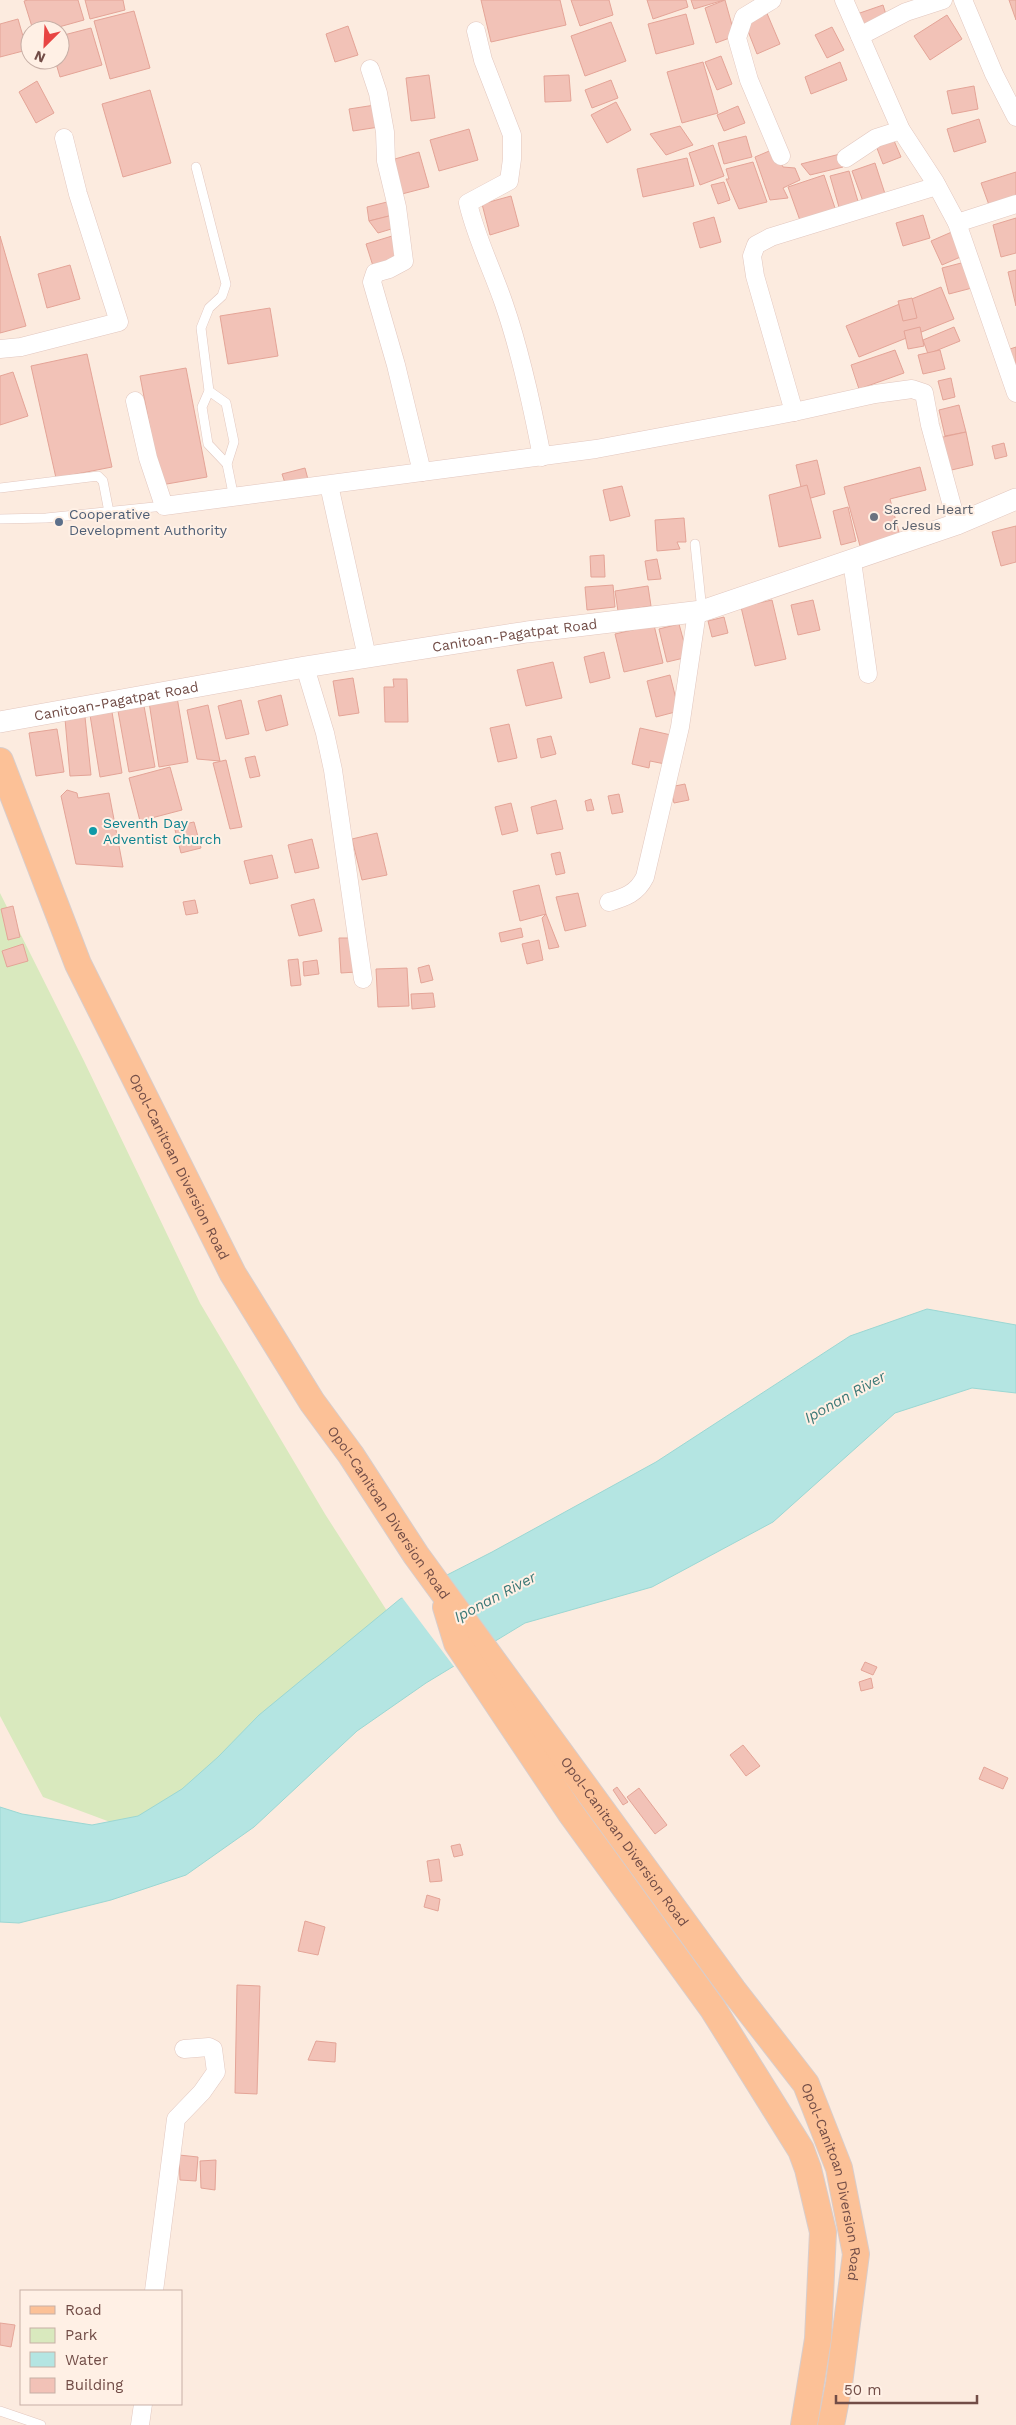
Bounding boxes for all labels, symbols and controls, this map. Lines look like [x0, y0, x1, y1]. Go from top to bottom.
north arrow [20, 20, 70, 70]
text: N [32, 47, 48, 66]
place label: Sacred Heart of Jesus [884, 501, 973, 533]
place label: Cooperative Development Authority [69, 506, 228, 538]
marker: Sacred Heart of Jesus [868, 511, 880, 523]
marker: Cooperative Development Authority [53, 516, 65, 528]
street label: Canitoan-Pagatpat Road [431, 616, 598, 655]
street label: Canitoan-Pagatpat Road [33, 678, 200, 724]
place label: Seventh Day Adventist Church [103, 815, 221, 847]
marker: Seventh Day Adventist Church [87, 825, 99, 837]
street label: Opol-Canitoan Diversion Road [126, 1071, 232, 1262]
water label: Iponan River [801, 1367, 890, 1427]
street label: Opol-Canitoan Diversion Road [324, 1423, 453, 1602]
water label: Iponan River [451, 1567, 540, 1626]
street label: Opol-Canitoan Diversion Road [558, 1754, 692, 1929]
street label: Opol-Canitoan Diversion Road [798, 2080, 864, 2282]
legend [20, 2290, 182, 2405]
text: Road [65, 2301, 102, 2319]
text: Park [65, 2326, 98, 2344]
text: Water [65, 2351, 108, 2369]
scale bar [836, 2372, 977, 2404]
text: Building [65, 2376, 123, 2394]
text: 50 m [844, 2381, 881, 2399]

